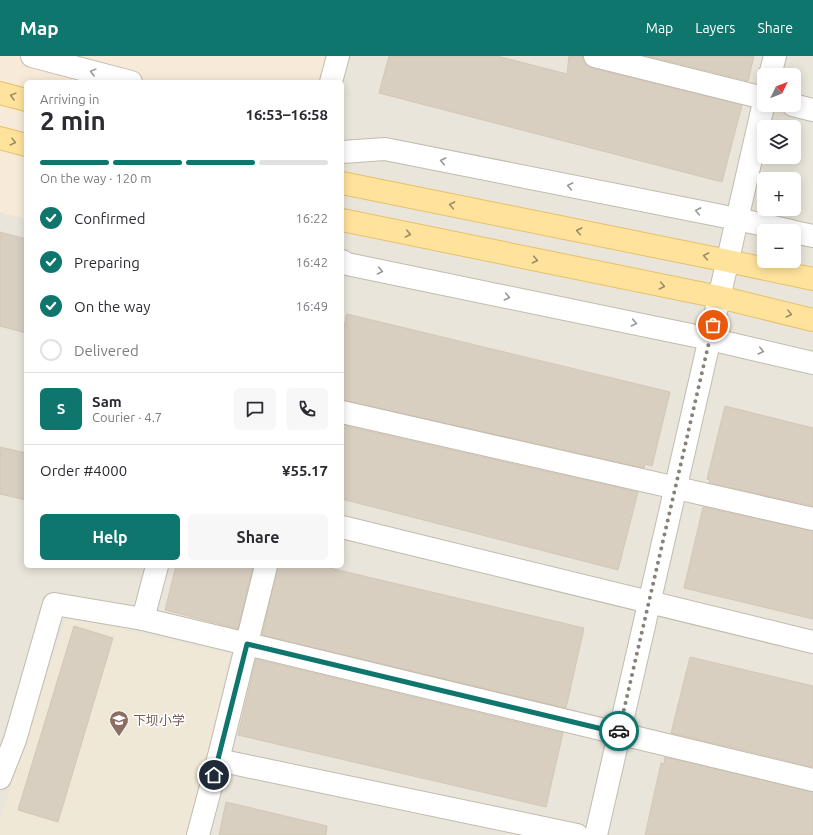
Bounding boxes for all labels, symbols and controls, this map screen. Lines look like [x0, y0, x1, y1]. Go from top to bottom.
text: Map [20, 17, 59, 39]
text: Map [646, 20, 673, 36]
text: Layers [695, 20, 735, 36]
text: Share [757, 20, 793, 36]
one-way arrow [90, 68, 97, 77]
north arrow [757, 68, 801, 112]
map controls [757, 68, 801, 268]
text: Arriving in [40, 92, 99, 106]
one-way arrow [10, 93, 16, 101]
text: 2 min [40, 106, 106, 135]
text: 16:53–16:58 [245, 106, 328, 123]
button: layers [757, 120, 801, 164]
one-way arrow [9, 137, 16, 146]
one-way arrow [440, 157, 446, 165]
text: On the way · 120 m [40, 171, 152, 185]
button: + [757, 172, 801, 216]
one-way arrow [567, 182, 574, 191]
one-way arrow [448, 201, 455, 210]
icon: check [40, 207, 62, 229]
one-way arrow [695, 208, 701, 216]
text: Confirmed [74, 210, 146, 227]
text: 16:22 [295, 211, 328, 225]
button: − [757, 224, 801, 268]
one-way arrow [576, 227, 582, 235]
one-way arrow [405, 229, 411, 237]
icon: check [40, 251, 62, 273]
one-way arrow [703, 253, 710, 261]
text: Preparing [74, 254, 140, 271]
text: 16:42 [295, 255, 328, 269]
one-way arrow [532, 255, 538, 263]
one-way arrow [376, 266, 383, 275]
one-way arrow [659, 281, 666, 289]
one-way arrow [504, 293, 510, 301]
icon: check [40, 295, 62, 317]
text: On the way [74, 298, 150, 315]
text: 16:49 [295, 299, 328, 313]
pin [696, 308, 730, 342]
one-way arrow [786, 310, 792, 318]
icon: bag [702, 314, 724, 336]
one-way arrow [631, 319, 637, 327]
text: Delivered [74, 342, 139, 359]
one-way arrow [757, 346, 764, 355]
button: chat [234, 388, 276, 430]
button: phone [286, 388, 328, 430]
text: Sam [92, 393, 122, 410]
text: S [57, 400, 65, 417]
text: Courier · 4.7 [92, 410, 162, 424]
text: Order #4000 [40, 462, 127, 479]
text: ¥55.17 [282, 462, 328, 479]
button: Help [40, 514, 180, 560]
button: Share [188, 514, 328, 560]
school or university icon: 下坝小学 [108, 709, 130, 737]
courier [599, 711, 639, 751]
place label: 下坝小学 [133, 713, 185, 727]
icon: car [608, 720, 630, 742]
pin [197, 758, 231, 792]
icon: home [203, 764, 225, 786]

